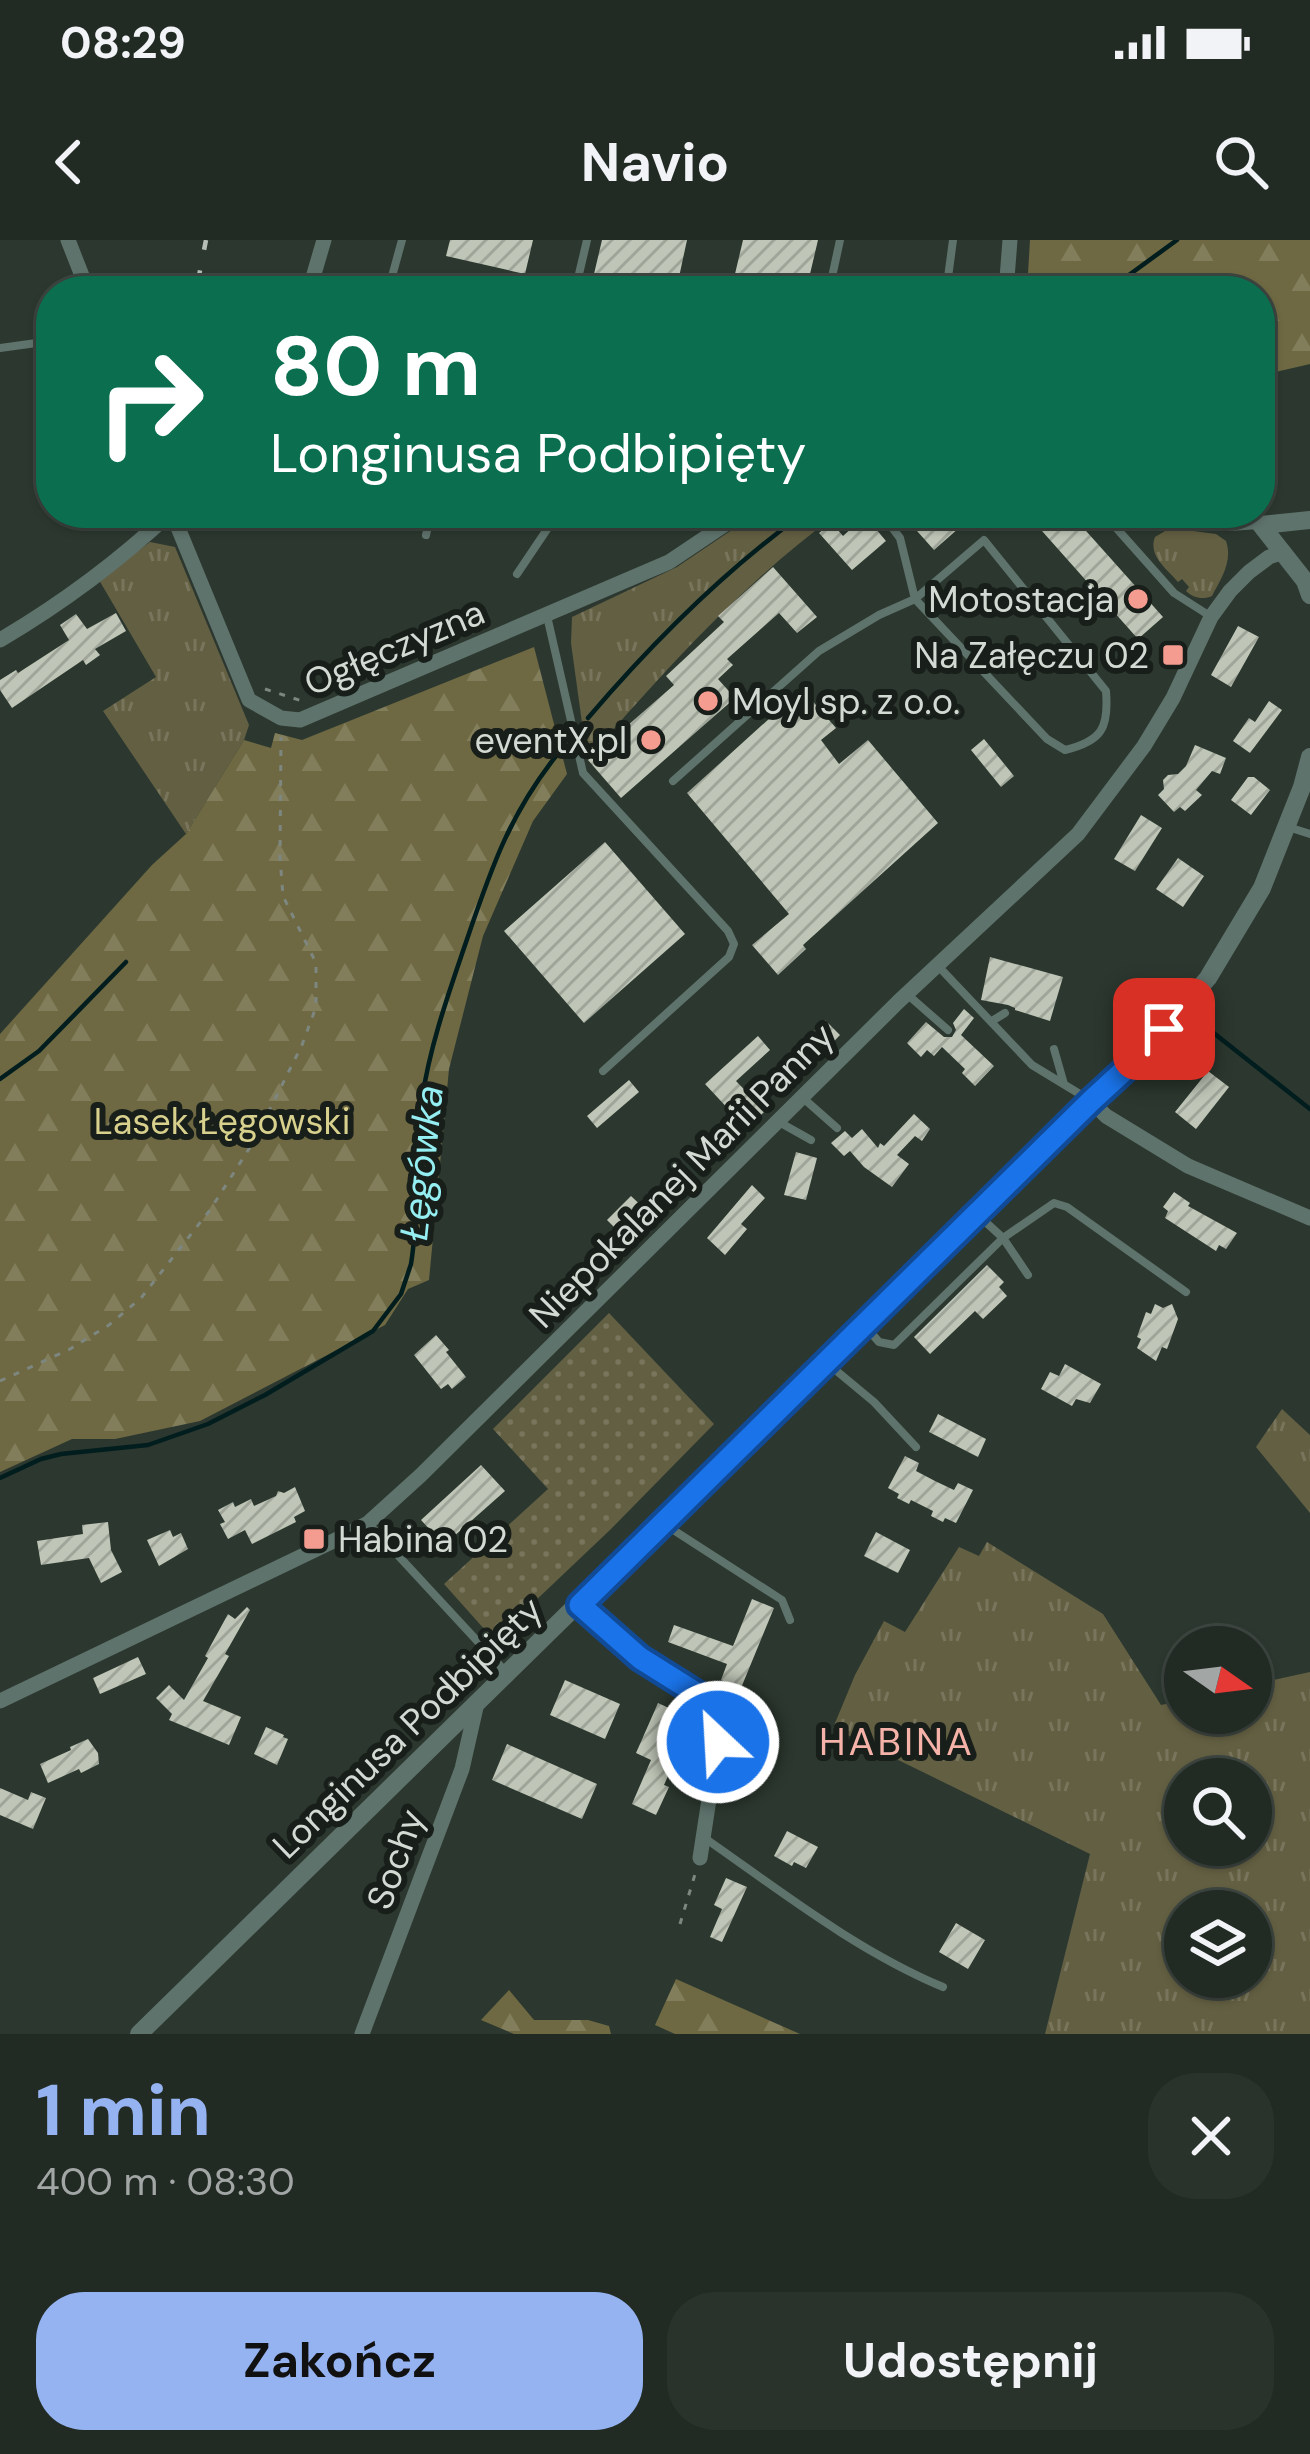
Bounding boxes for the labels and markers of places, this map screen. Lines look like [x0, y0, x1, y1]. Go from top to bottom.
place label: Motostacja [928, 576, 1114, 623]
marker: Motostacja [1125, 586, 1151, 612]
place label: Na Załęczu 02 [914, 632, 1149, 679]
marker: Na Załęczu 02 [1160, 642, 1186, 668]
place label: Moyl sp. z o.o. [732, 678, 960, 725]
marker: Moyl sp. z o.o. [695, 688, 721, 714]
place label: eventX.pl [475, 717, 627, 764]
marker: eventX.pl [638, 727, 664, 753]
pin [1113, 978, 1215, 1080]
place label: Habina 02 [338, 1516, 508, 1563]
marker: Habina 02 [301, 1526, 327, 1552]

